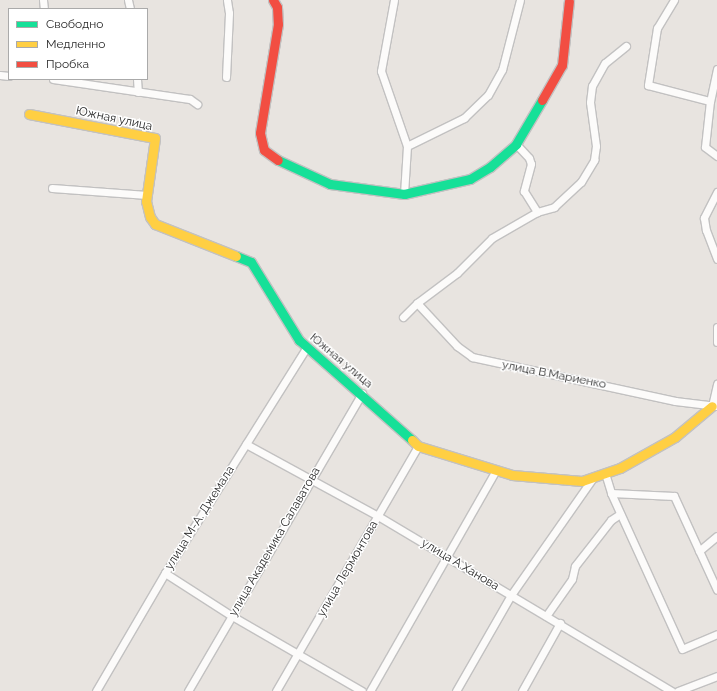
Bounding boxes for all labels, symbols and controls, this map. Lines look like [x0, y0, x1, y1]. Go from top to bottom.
legend [8, 8, 148, 80]
text: Свободно [46, 17, 103, 31]
text: Медленно [46, 37, 105, 51]
text: Пробка [46, 57, 89, 71]
street label: Южная улица [74, 104, 154, 134]
street label: Южная улица [307, 330, 375, 392]
street label: улица В.Мариенко [501, 358, 607, 392]
street label: улица М-А. Джемала [162, 463, 238, 573]
street label: улица Академика Салаватова [226, 465, 324, 619]
street label: улица Лермонтова [315, 518, 381, 620]
street label: улица А.Ханова [418, 536, 502, 594]

